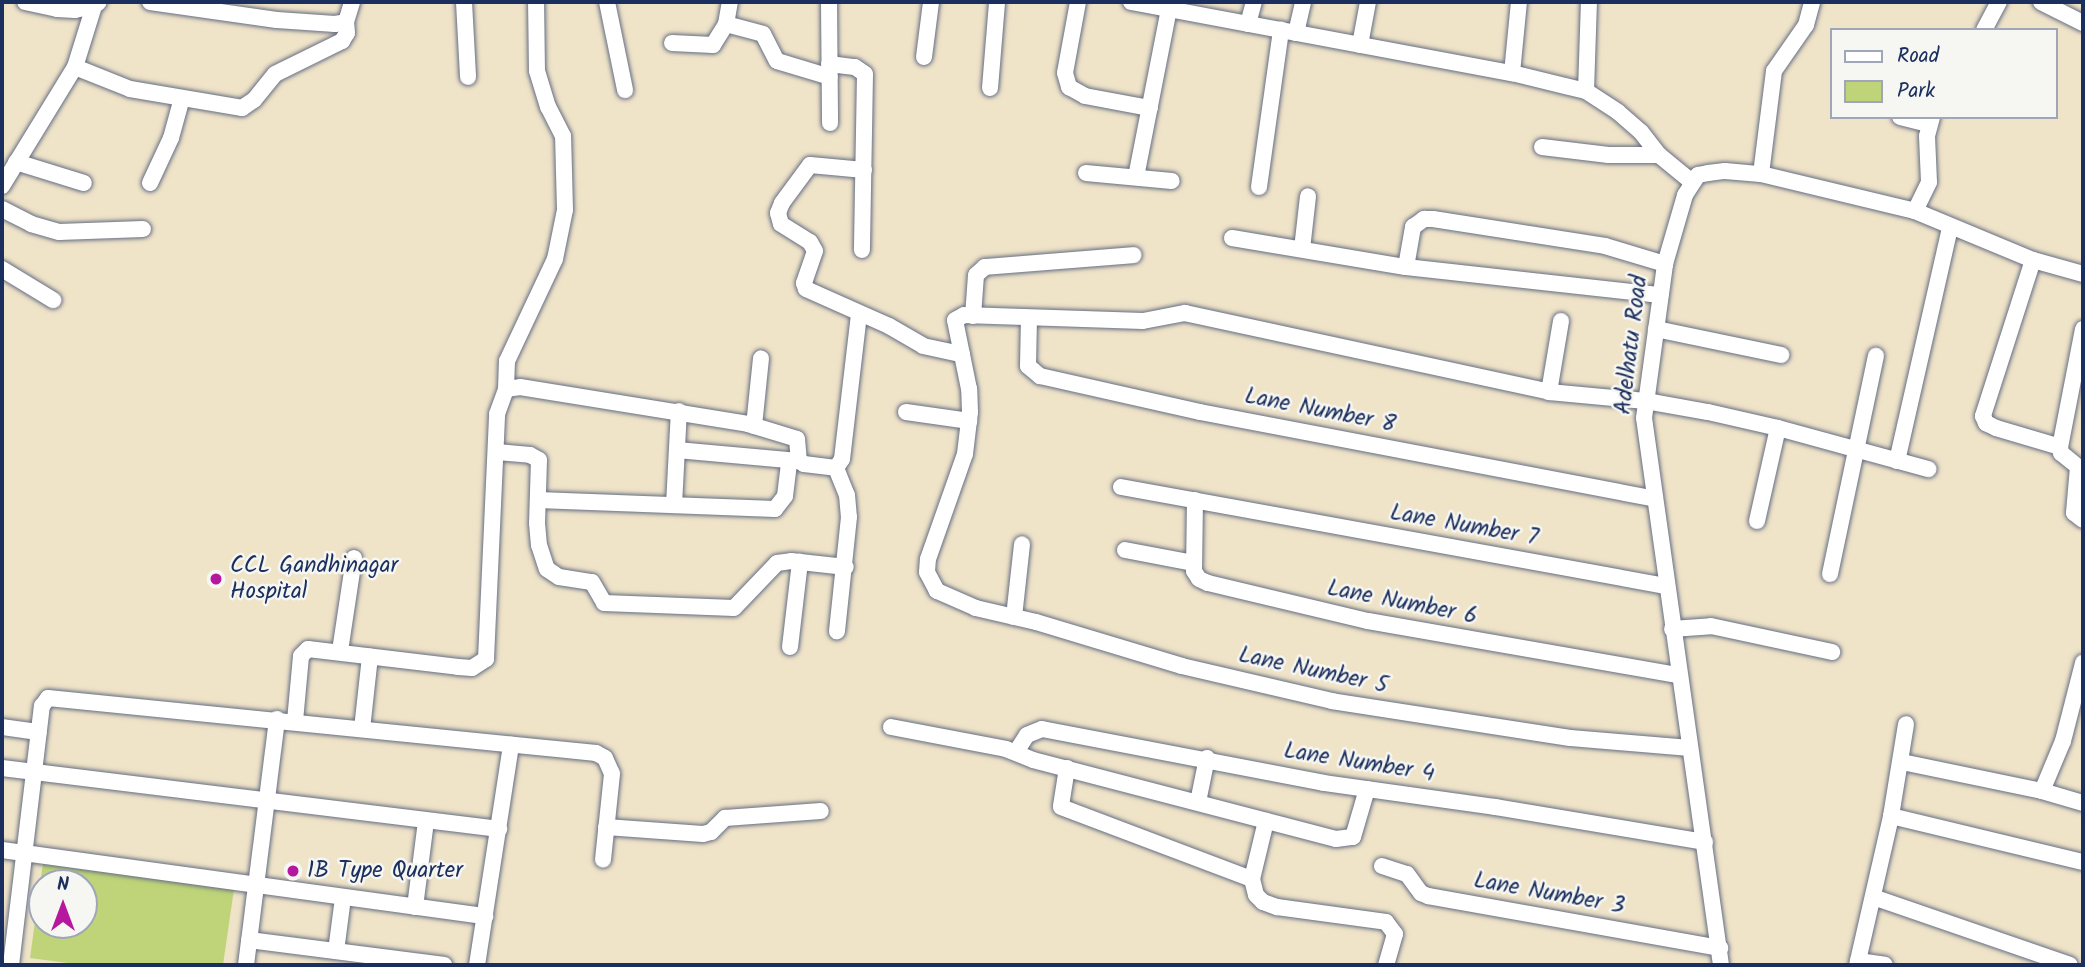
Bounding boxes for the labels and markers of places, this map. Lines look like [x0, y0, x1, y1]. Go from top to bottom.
place label: CCL Gandhinagar Hospital [230, 552, 398, 606]
marker: CCL Gandhinagar Hospital [208, 571, 224, 587]
place label: 1B Type Quarter [307, 857, 463, 885]
marker: 1B Type Quarter [285, 863, 301, 879]

